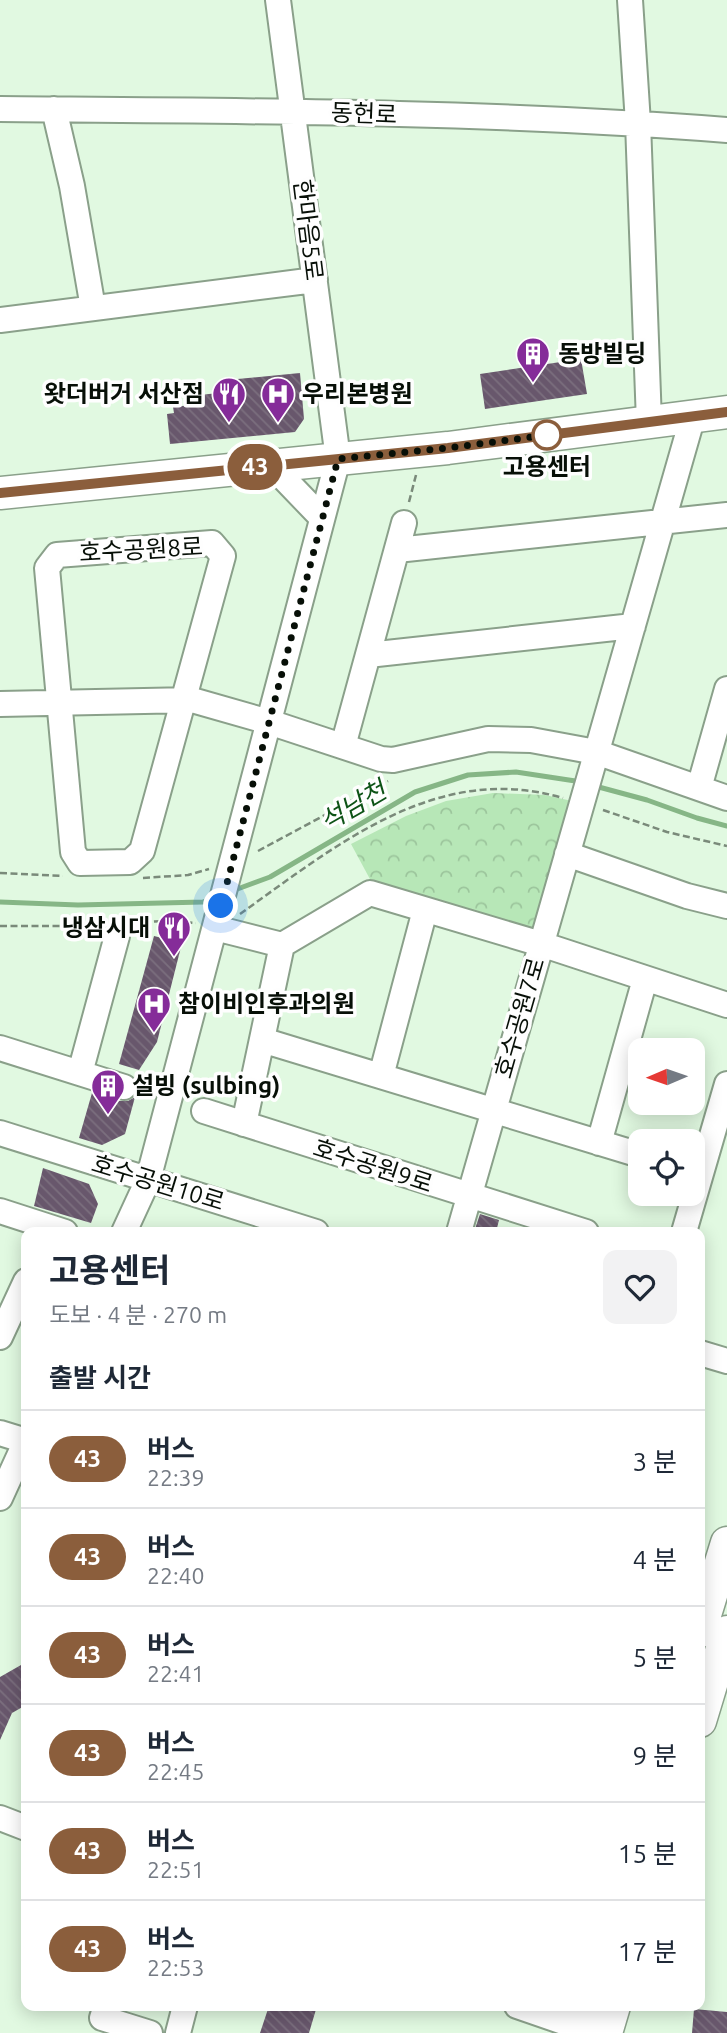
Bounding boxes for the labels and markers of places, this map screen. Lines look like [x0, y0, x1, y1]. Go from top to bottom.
building icon: 동방빌딩 [514, 335, 552, 384]
place label: 동방빌딩 [558, 340, 646, 367]
restaurant icon: 왓더버거 서산점 [210, 375, 248, 424]
hospital icon: 우리본병원 [259, 375, 297, 424]
place label: 왓더버거 서산점 [44, 380, 204, 407]
place label: 우리본병원 [302, 380, 412, 407]
marker: 고용센터 [532, 420, 562, 450]
place label: 고용센터 [503, 453, 591, 480]
restaurant icon: 냉삼시대 [155, 909, 193, 958]
place label: 냉삼시대 [62, 914, 150, 941]
hospital icon: 참이비인후과의원 [135, 985, 173, 1034]
place label: 참이비인후과의원 [178, 990, 355, 1017]
building icon: 설빙 (sulbing) [89, 1067, 127, 1116]
place label: 설빙 (sulbing) [132, 1072, 280, 1099]

